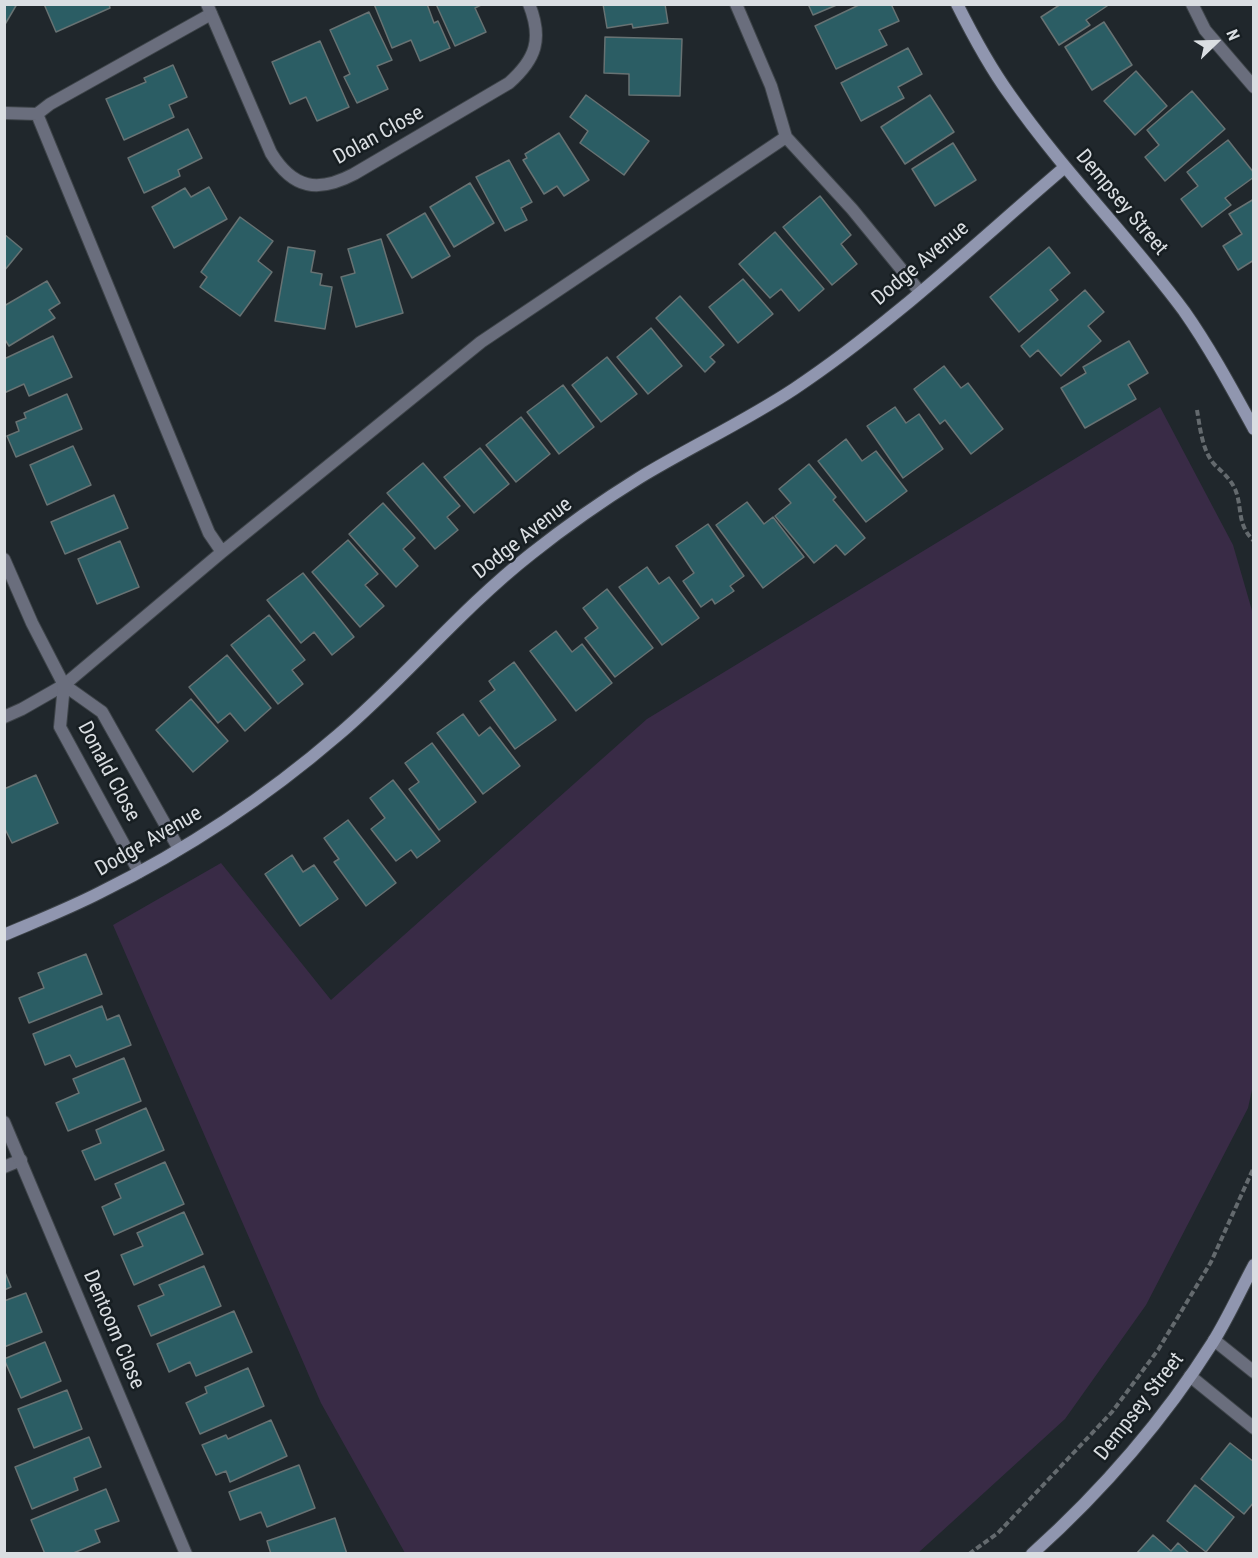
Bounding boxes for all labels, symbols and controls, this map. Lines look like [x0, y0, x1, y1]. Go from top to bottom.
north arrow [1186, 12, 1246, 72]
text: N [1222, 27, 1244, 43]
street label: Dolan Close [330, 101, 428, 171]
street label: Dempsey Street [1070, 145, 1172, 261]
street label: Dodge Avenue [868, 216, 974, 312]
street label: Dodge Avenue [469, 493, 577, 585]
street label: Donald Close [71, 718, 145, 826]
street label: Dodge Avenue [91, 801, 207, 883]
street label: Dentoom Close [77, 1267, 149, 1393]
street label: Dempsey Street [1090, 1348, 1190, 1466]

